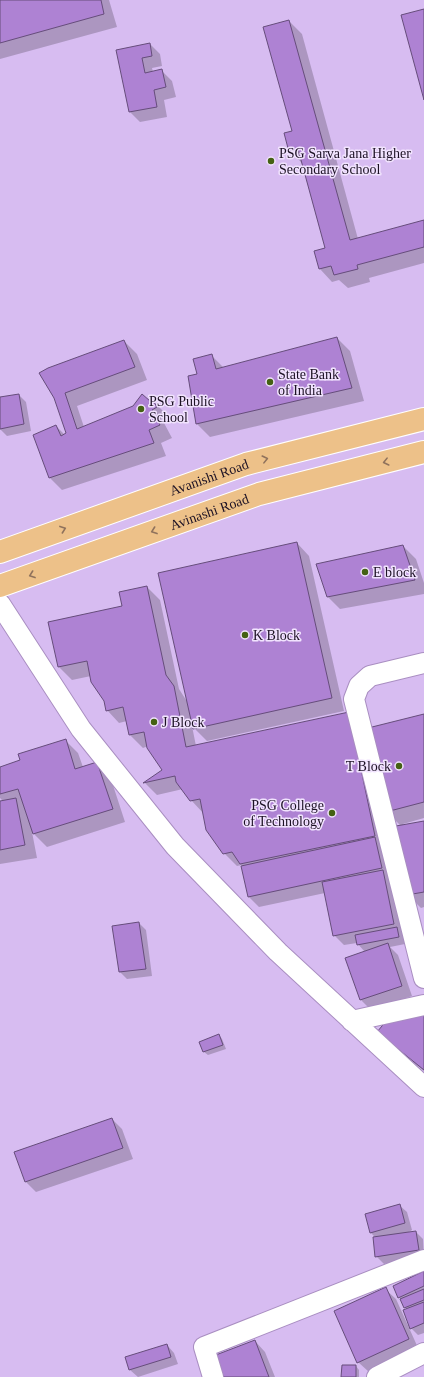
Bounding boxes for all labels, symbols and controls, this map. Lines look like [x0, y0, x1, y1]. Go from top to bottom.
place label: PSG Sarva Jana Higher Secondary School [279, 146, 411, 177]
marker: PSG Sarva Jana Higher Secondary School [266, 156, 276, 166]
place label: State Bank of India [278, 367, 339, 398]
marker: State Bank of India [265, 377, 275, 387]
place label: PSG Public School [149, 394, 214, 425]
marker: PSG Public School [136, 404, 146, 414]
one-way arrow [261, 455, 268, 464]
street label: Avanishi Road [168, 457, 251, 499]
one-way arrow [383, 457, 390, 466]
street label: Avinashi Road [168, 491, 251, 533]
one-way arrow [59, 526, 66, 534]
one-way arrow [151, 526, 158, 535]
place label: E block [373, 565, 416, 580]
marker: E block [360, 567, 370, 577]
one-way arrow [29, 570, 36, 578]
place label: K Block [253, 628, 300, 643]
marker: K Block [240, 630, 250, 640]
place label: J Block [162, 715, 204, 730]
marker: J Block [149, 717, 159, 727]
place label: T Block [346, 759, 391, 774]
marker: T Block [394, 761, 404, 771]
place label: PSG College of Technology [243, 798, 324, 829]
marker: PSG College of Technology [327, 808, 337, 818]

